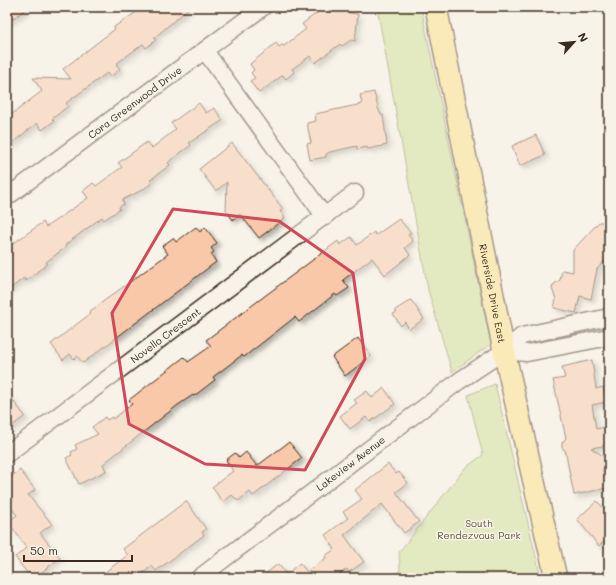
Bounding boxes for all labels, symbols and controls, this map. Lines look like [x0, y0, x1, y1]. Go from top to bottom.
north arrow [554, 22, 594, 62]
text: N [575, 30, 592, 44]
street label: Cora Greenwood Drive [85, 63, 184, 142]
street label: Riverside Drive East [476, 243, 509, 344]
street label: Novello Crescent [127, 304, 203, 366]
street label: Lakeview Avenue [313, 433, 388, 494]
park label: South Rendezvous Park [437, 516, 521, 542]
scale bar [24, 537, 132, 563]
text: 50 m [30, 542, 58, 558]

